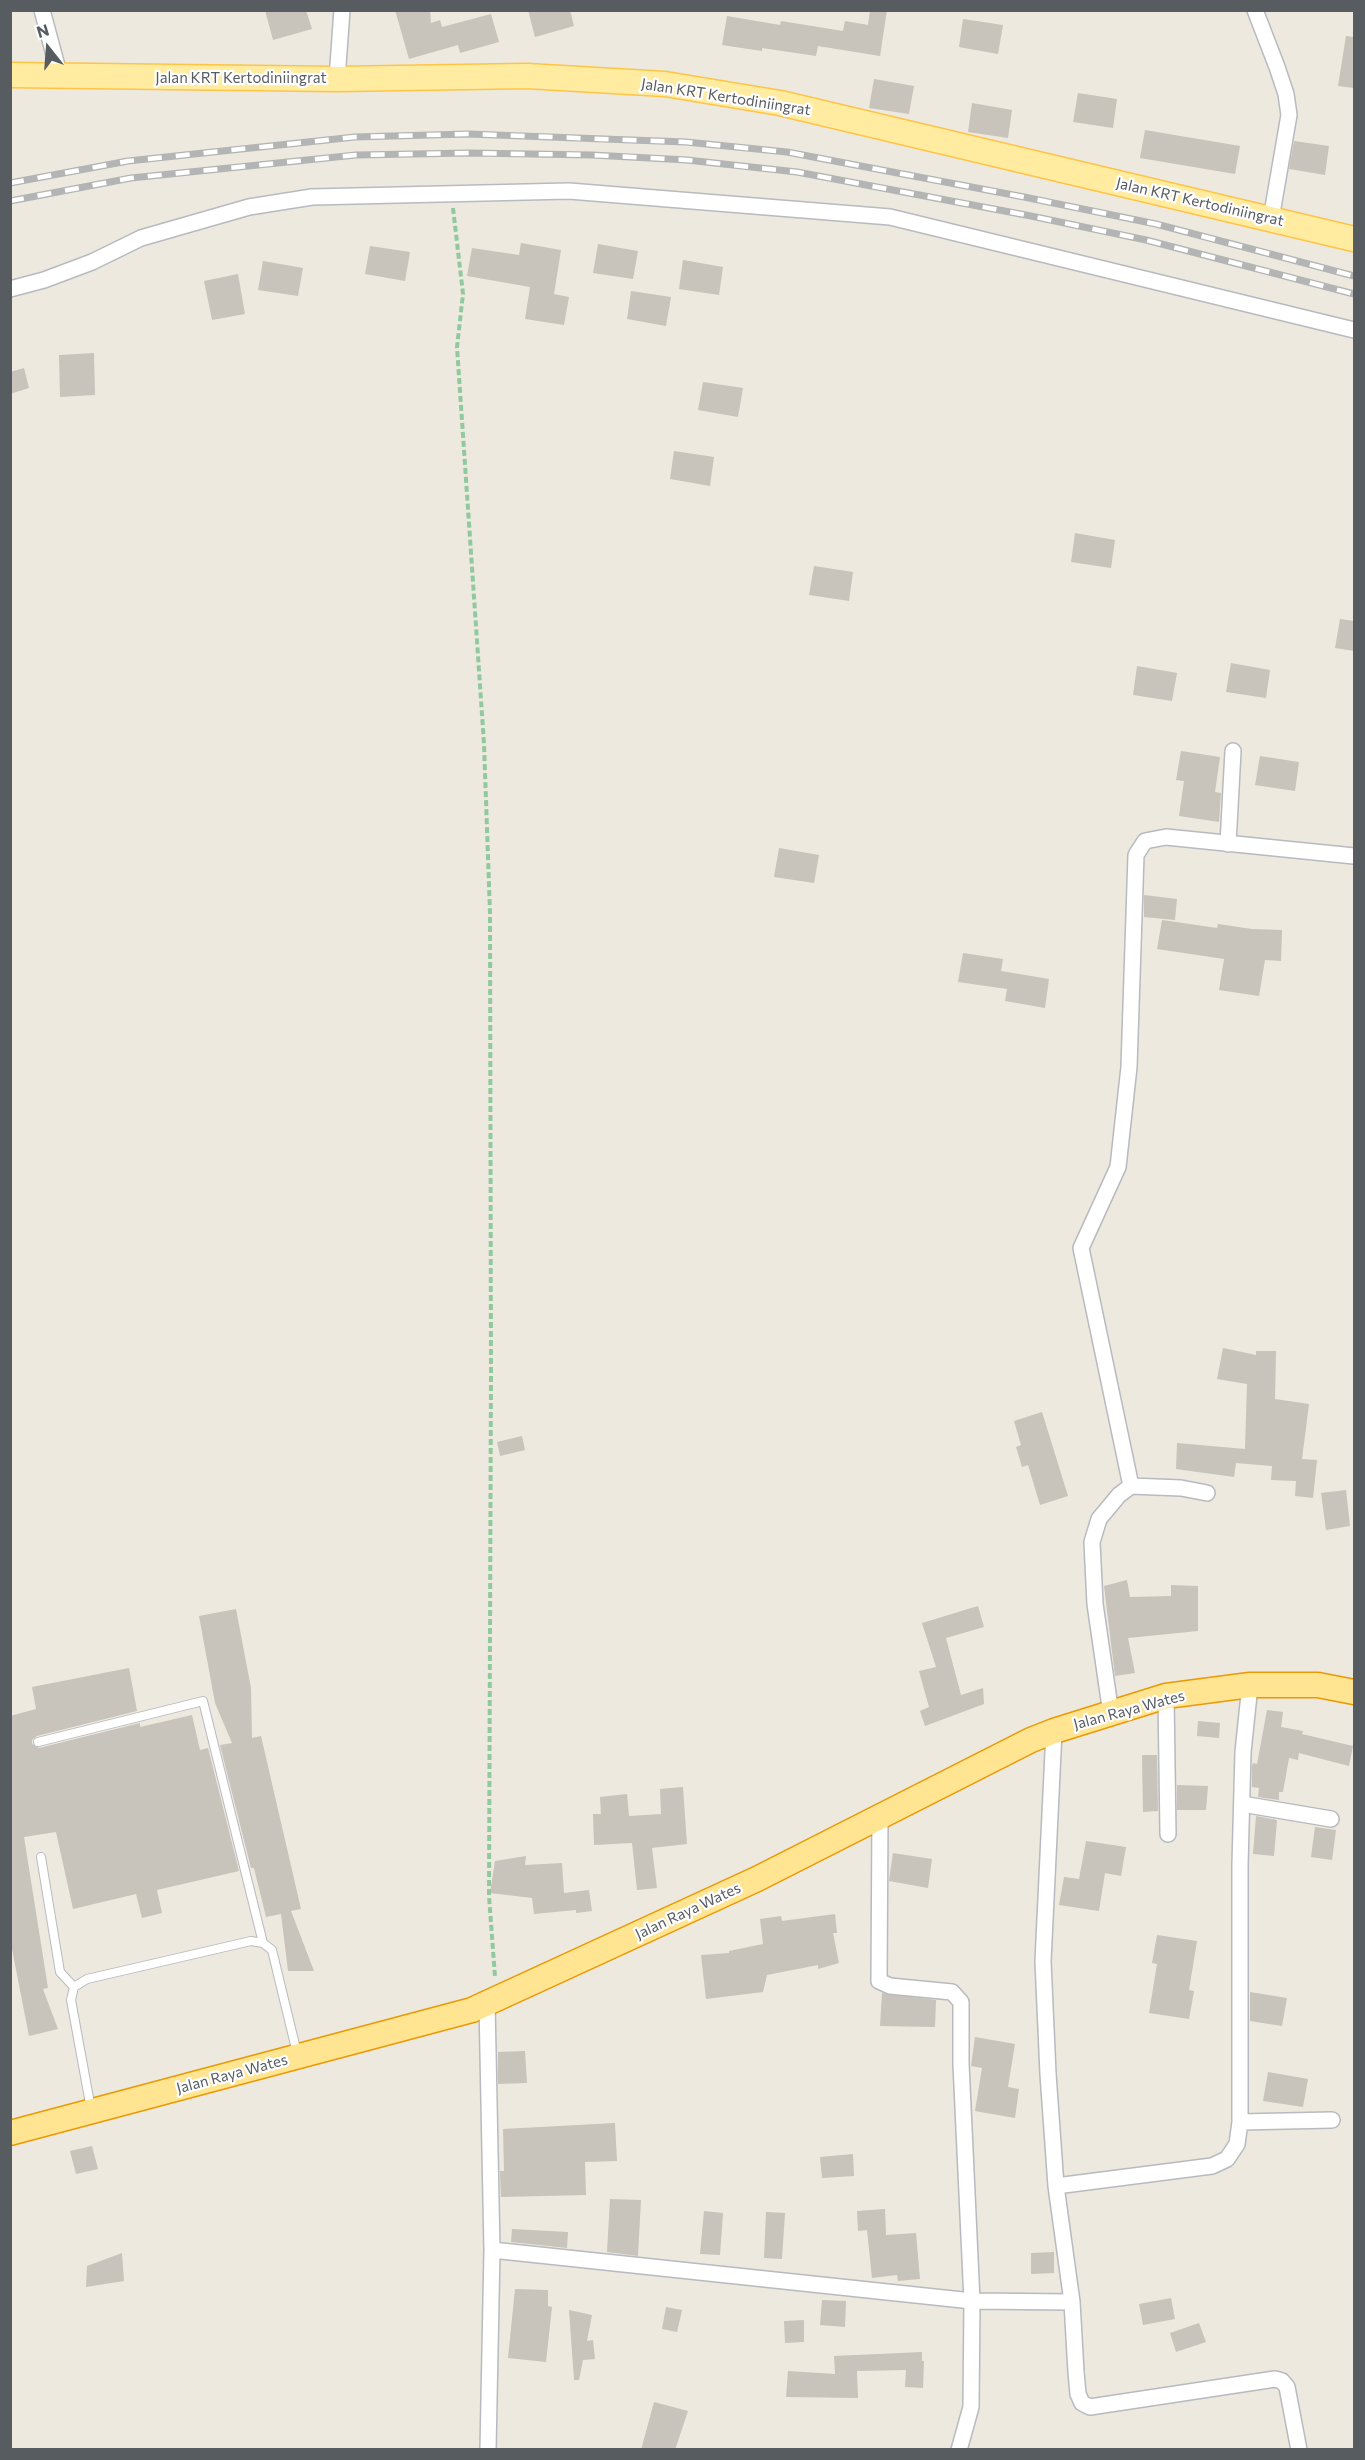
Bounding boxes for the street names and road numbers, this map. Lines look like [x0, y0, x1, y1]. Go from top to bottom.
street label: Jalan KRT Kertodiniingrat [155, 69, 327, 87]
street label: Jalan KRT Kertodiniingrat [640, 75, 812, 119]
street label: Jalan KRT Kertodiniingrat [1114, 174, 1286, 230]
street label: Jalan Raya Wates [1071, 1686, 1187, 1734]
street label: Jalan Raya Wates [632, 1879, 744, 1943]
street label: Jalan Raya Wates [174, 2050, 290, 2098]

